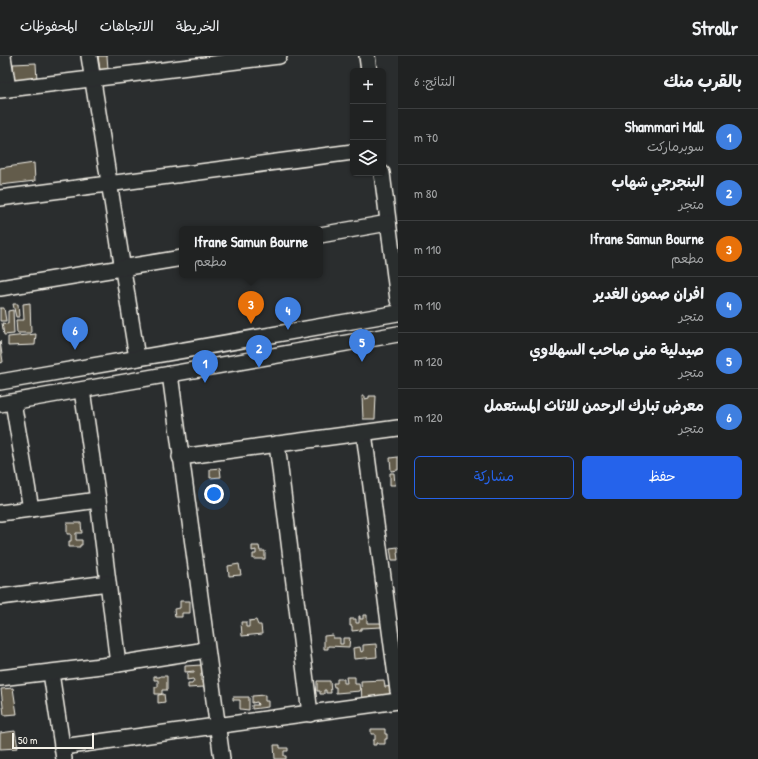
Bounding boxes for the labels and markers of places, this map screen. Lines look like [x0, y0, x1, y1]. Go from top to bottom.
pin: 3 [238, 291, 264, 324]
pin: 4 [275, 297, 301, 330]
pin: 6 [62, 317, 88, 350]
pin: 5 [349, 329, 375, 362]
pin: 2 [246, 335, 272, 368]
pin: 1 [192, 350, 218, 383]

